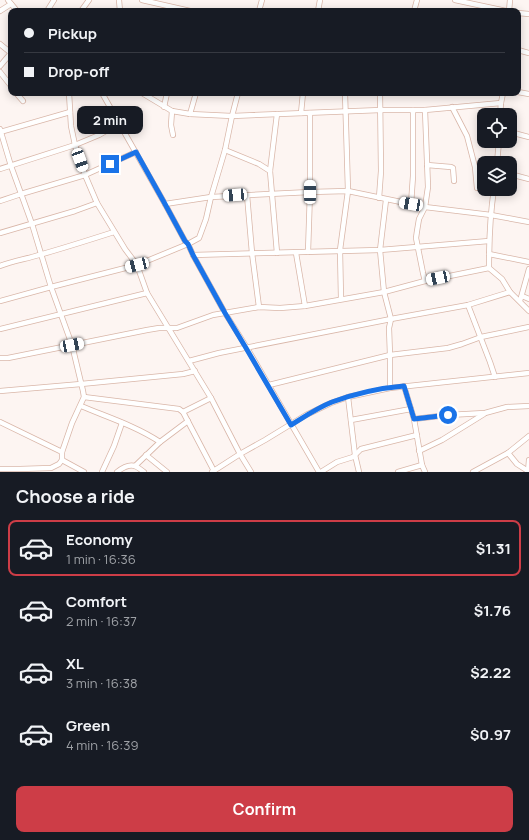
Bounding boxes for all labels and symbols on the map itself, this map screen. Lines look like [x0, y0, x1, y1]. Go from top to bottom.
callout: 2 min [77, 106, 143, 134]
car [70, 147, 90, 173]
route end [101, 155, 119, 173]
car [304, 180, 316, 204]
car [223, 188, 247, 202]
car [398, 196, 424, 212]
car [124, 256, 150, 274]
car [425, 270, 451, 286]
car [59, 337, 85, 353]
route start [439, 406, 457, 424]

